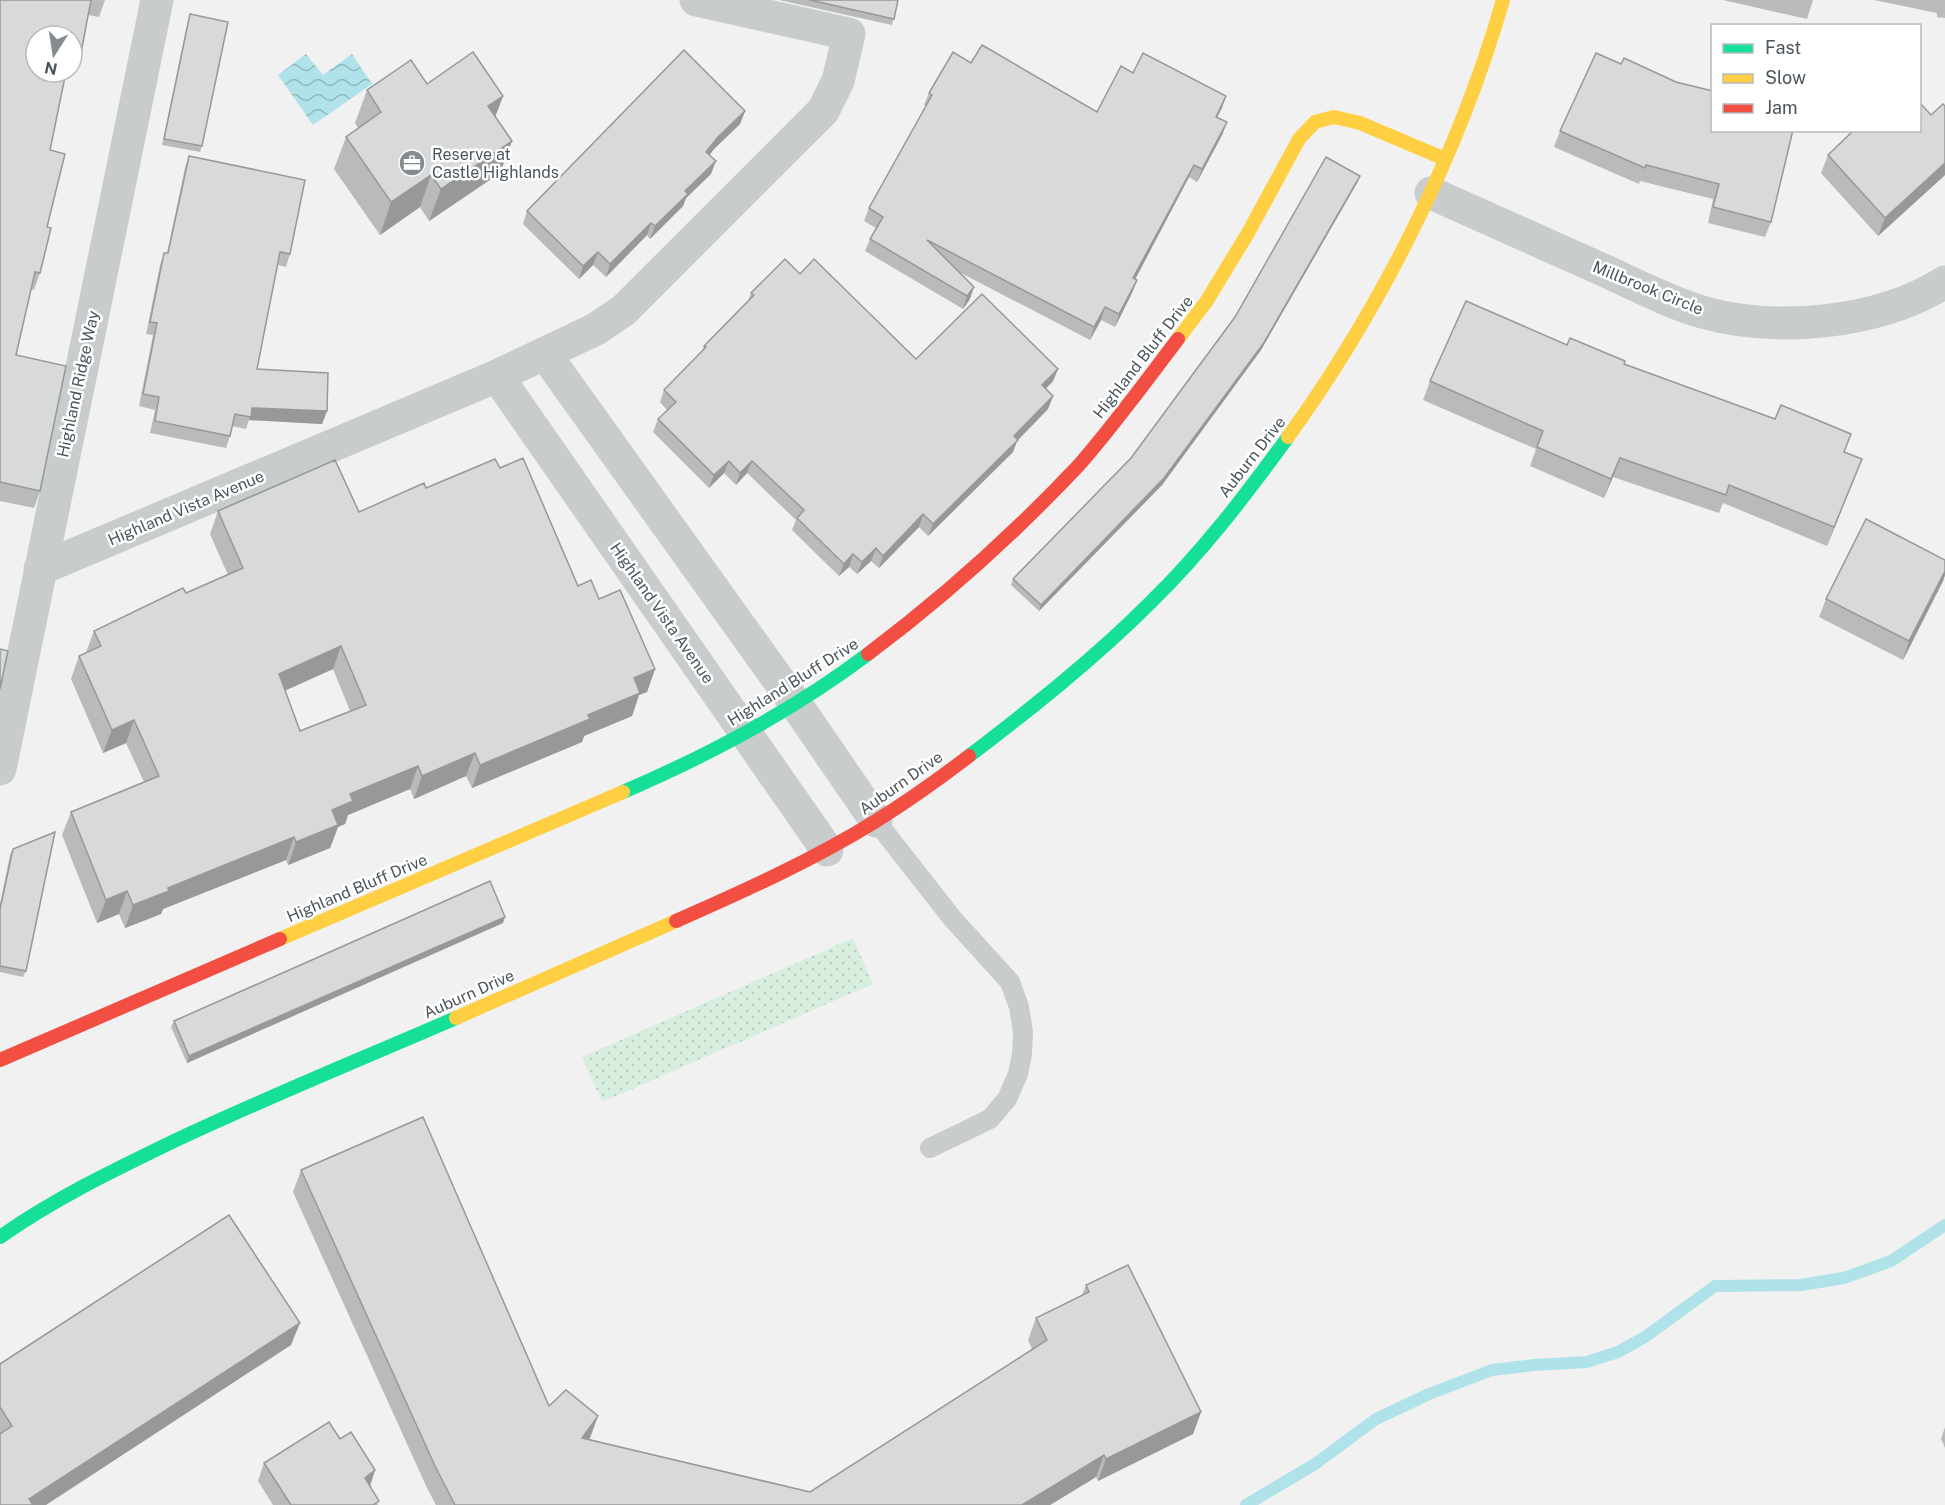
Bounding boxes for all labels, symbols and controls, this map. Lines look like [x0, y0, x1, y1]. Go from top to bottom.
north arrow [24, 24, 84, 84]
legend [1711, 24, 1921, 132]
text: Fast [1765, 37, 1801, 58]
text: N [43, 58, 59, 79]
text: Slow [1765, 67, 1806, 88]
text: Jam [1765, 97, 1798, 118]
place label: Reserve at Castle Highlands [432, 145, 559, 182]
office icon: Reserve at Castle Highlands [397, 148, 427, 178]
street label: Millbrook Circle [1590, 257, 1706, 319]
street label: Highland Bluff Drive [1089, 292, 1197, 422]
street label: Highland Ridge Way [53, 308, 103, 459]
street label: Auburn Drive [1215, 413, 1289, 501]
street label: Highland Vista Avenue [105, 466, 267, 550]
street label: Highland Vista Avenue [606, 539, 718, 687]
street label: Highland Bluff Drive [724, 634, 862, 730]
street label: Auburn Drive [856, 747, 946, 819]
street label: Highland Bluff Drive [284, 850, 430, 926]
street label: Auburn Drive [421, 966, 517, 1022]

